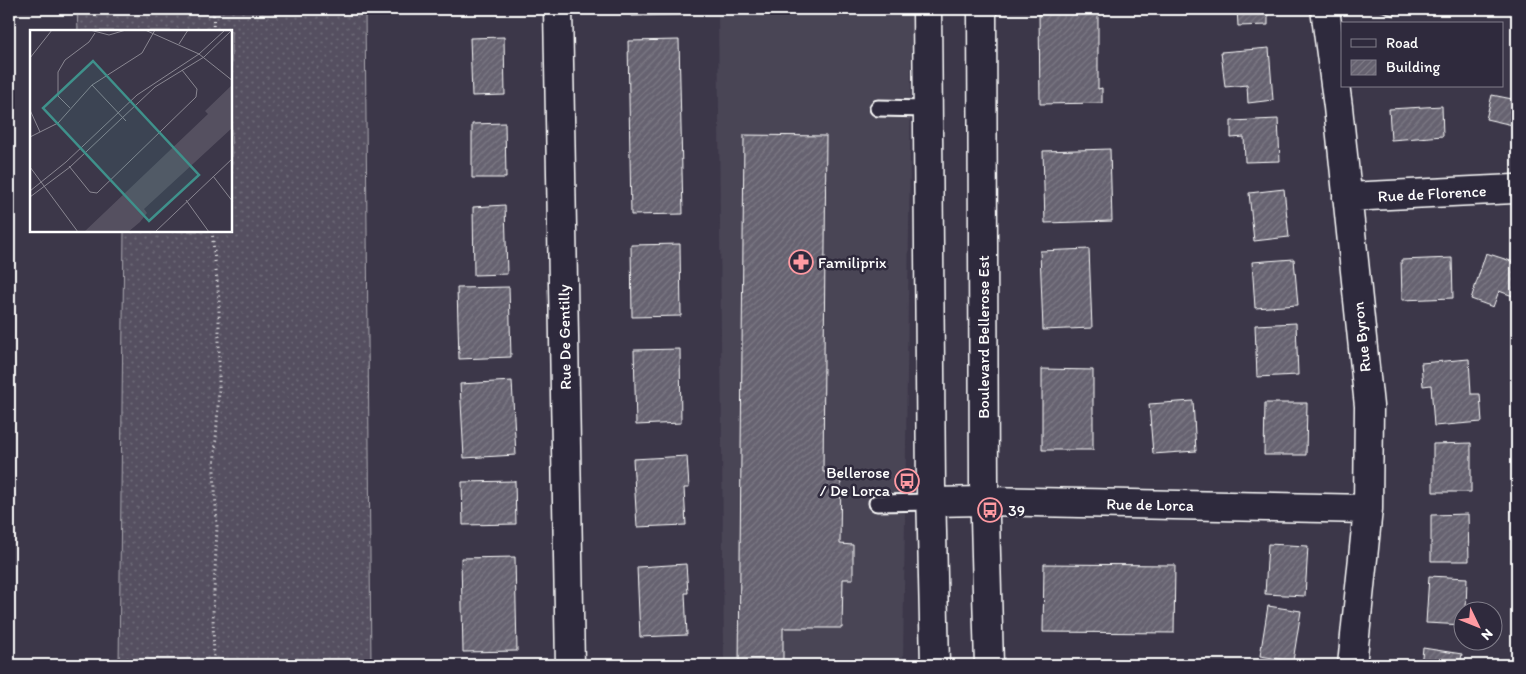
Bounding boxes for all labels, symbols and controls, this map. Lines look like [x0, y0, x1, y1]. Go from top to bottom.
legend [1341, 22, 1504, 88]
inset map [30, 30, 232, 232]
text: Road [1386, 34, 1419, 52]
text: Building [1386, 58, 1440, 76]
street label: Rue de Florence [1377, 181, 1487, 206]
pharmacy icon: Familiprix [788, 249, 814, 275]
place label: Familiprix [818, 253, 887, 272]
street label: Boulevard Bellerose Est [974, 255, 993, 419]
street label: Rue De Gentilly [554, 284, 575, 390]
street label: Rue Byron [1348, 301, 1375, 373]
place label: Bellerose / De Lorca [820, 463, 891, 500]
bus stop icon: Bellerose / De Lorca [894, 468, 920, 494]
street label: Rue de Lorca [1106, 494, 1194, 515]
bus stop icon: 39 [977, 497, 1003, 523]
place label: 39 [1008, 501, 1025, 520]
north arrow [1454, 602, 1504, 652]
text: N [1478, 625, 1497, 644]

